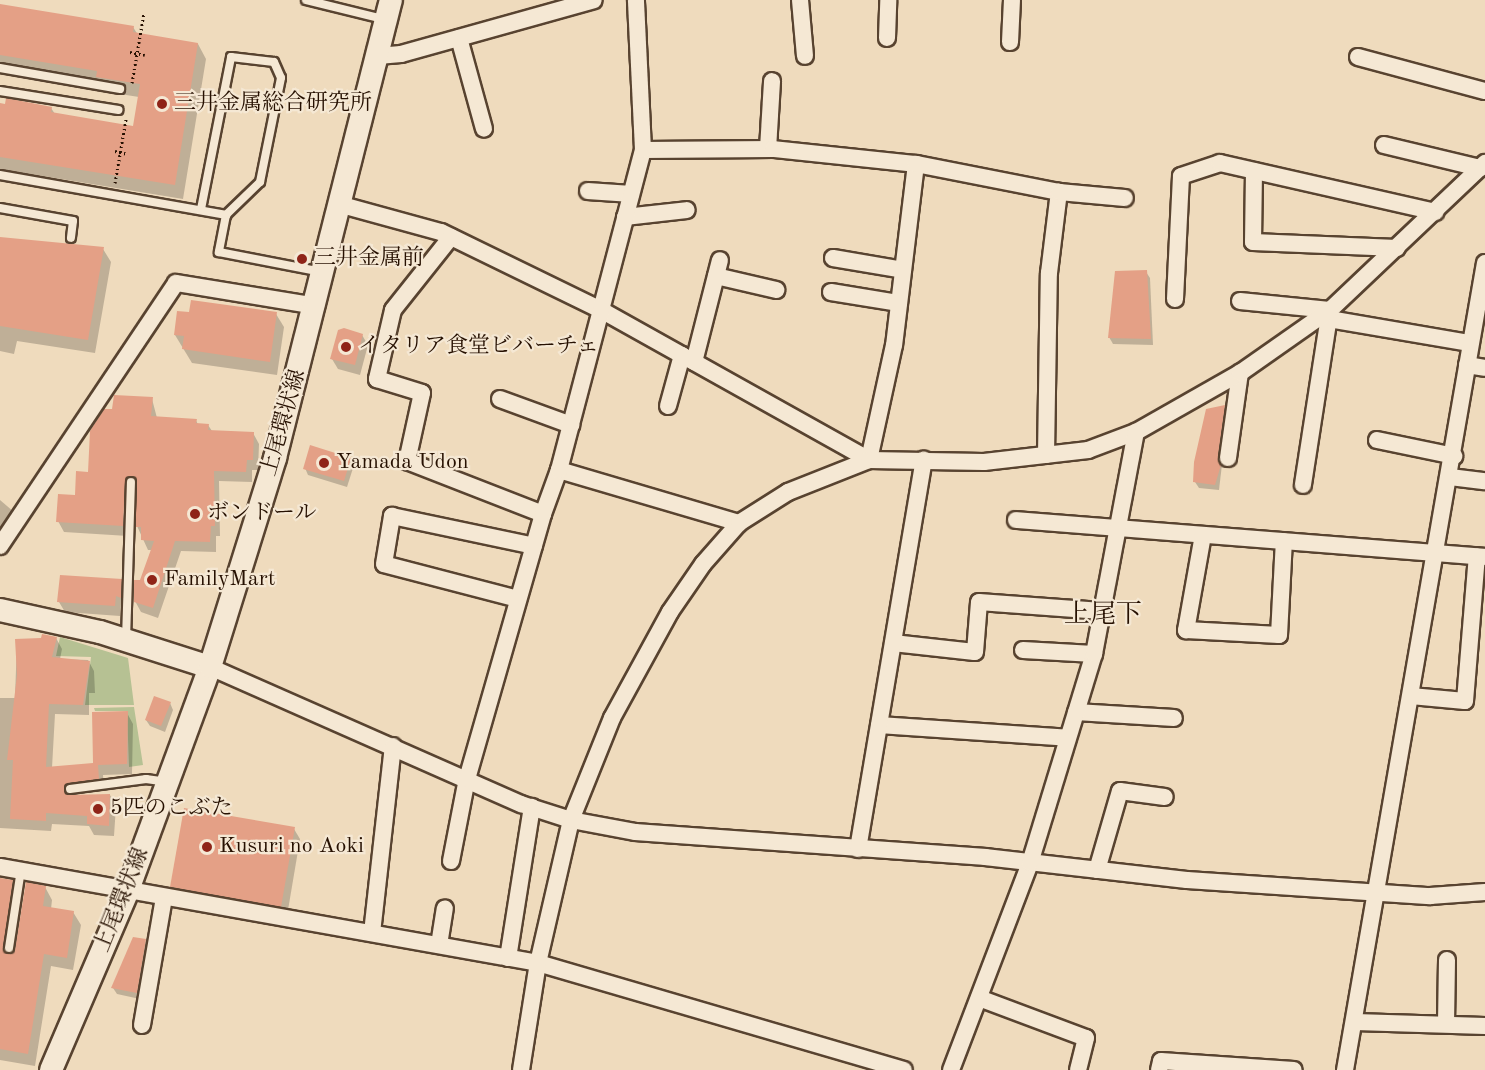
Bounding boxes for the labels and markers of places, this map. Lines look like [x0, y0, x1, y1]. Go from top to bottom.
place label: 三井金属総合研究所 [174, 91, 372, 117]
marker: 三井金属総合研究所 [155, 97, 169, 111]
place label: 三井金属前 [314, 246, 424, 272]
marker: 三井金属前 [295, 252, 309, 266]
place label: イタリア食堂ビバーチェ [358, 334, 600, 360]
marker: イタリア食堂ビバーチェ [339, 340, 353, 354]
place label: Yamada Udon [336, 450, 469, 476]
marker: Yamada Udon [317, 456, 331, 470]
place label: ボンドール [207, 501, 317, 527]
marker: ボンドール [188, 507, 202, 521]
place label: FamilyMart [164, 567, 275, 593]
marker: FamilyMart [145, 573, 159, 587]
place label: 5匹のこぶた [110, 796, 233, 822]
marker: 5匹のこぶた [91, 802, 105, 816]
place label: Kusuri no Aoki [219, 834, 364, 860]
marker: Kusuri no Aoki [200, 840, 214, 854]

